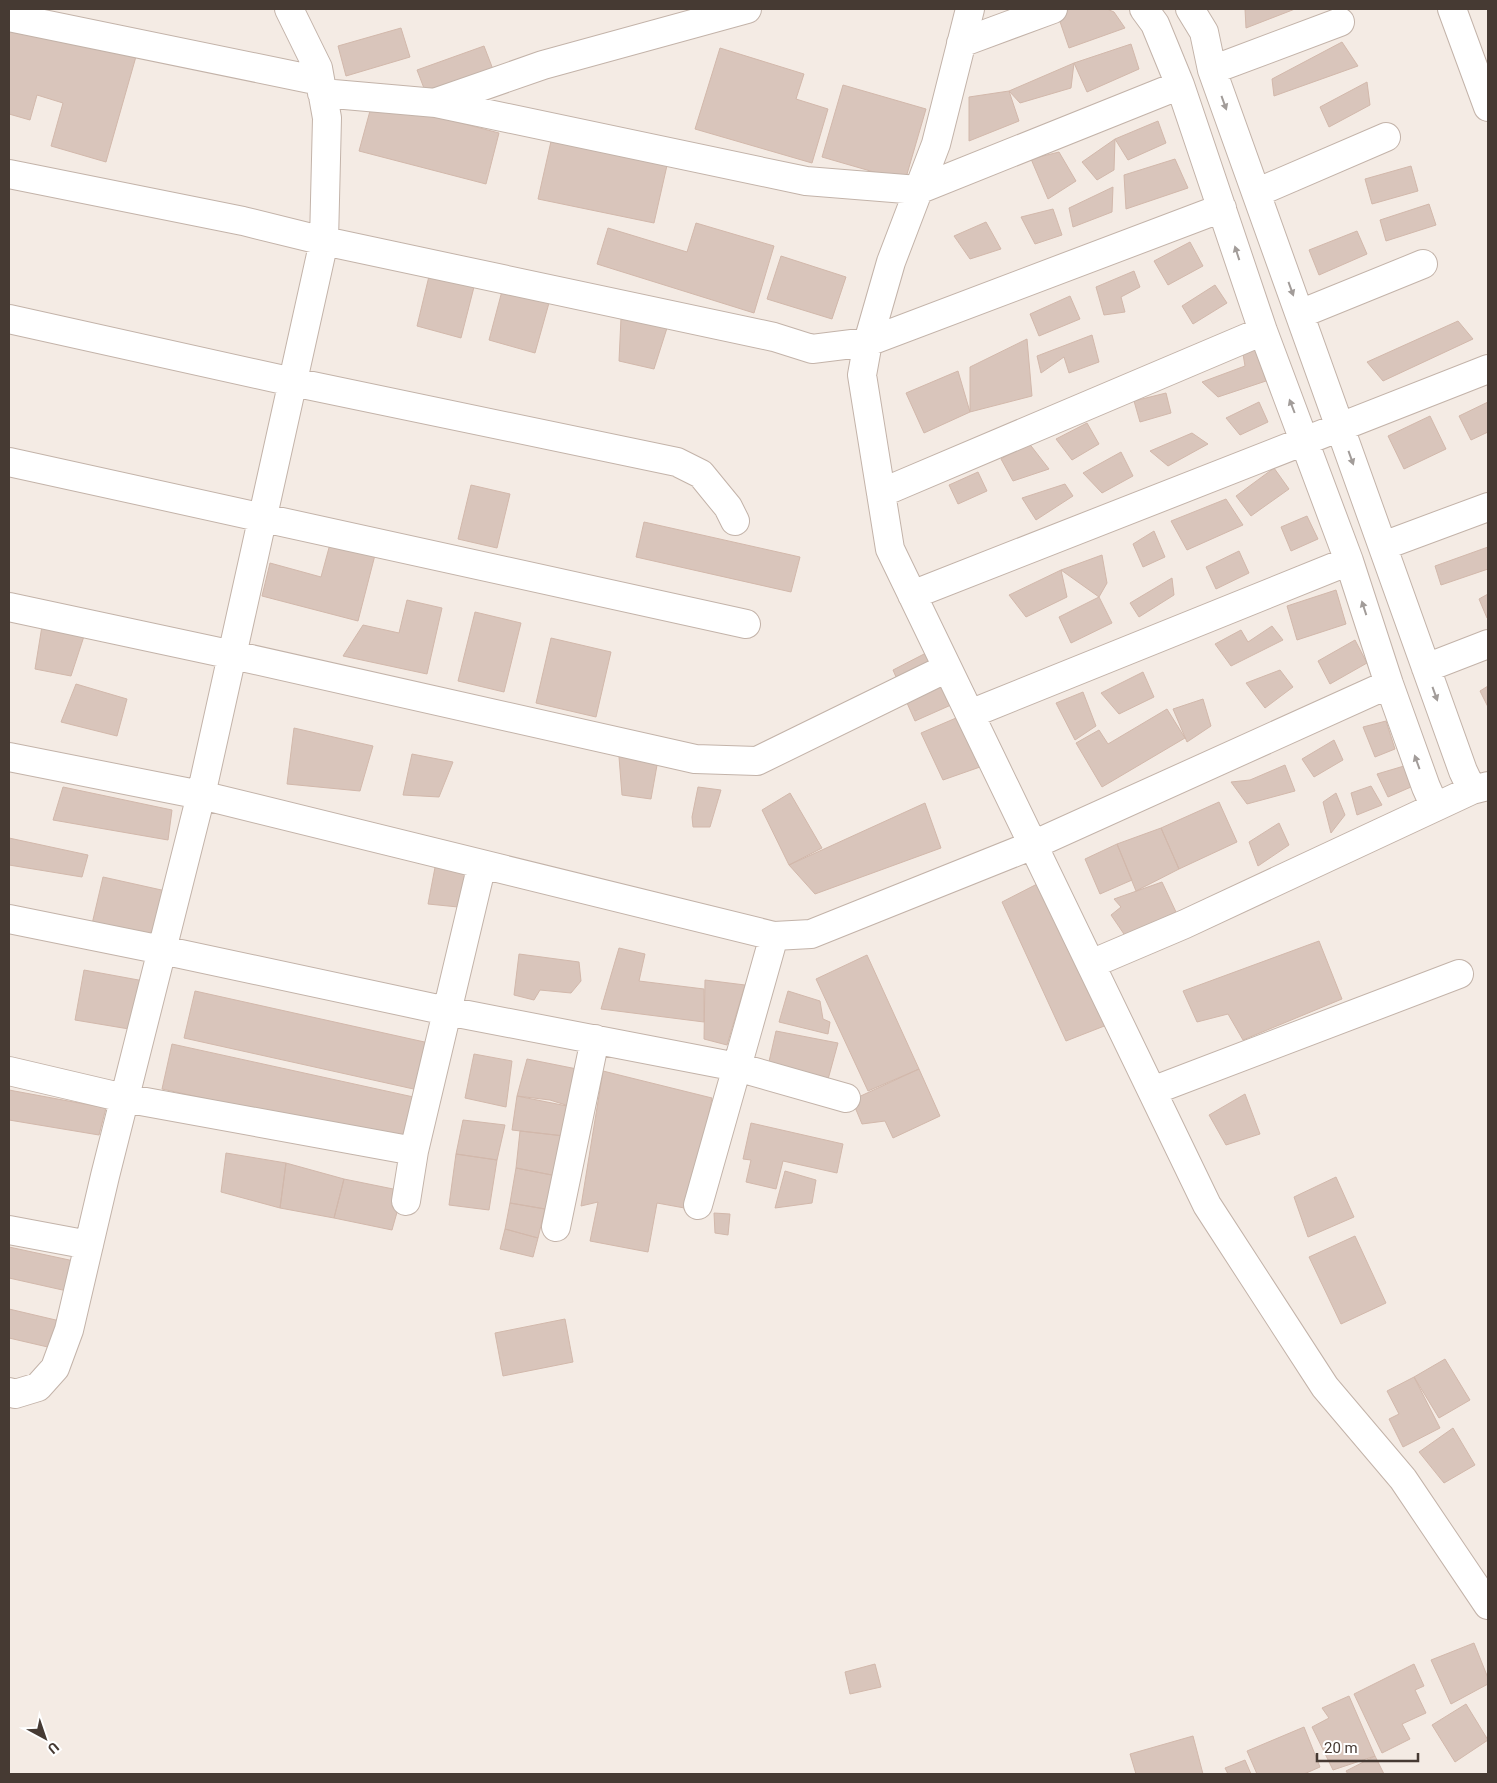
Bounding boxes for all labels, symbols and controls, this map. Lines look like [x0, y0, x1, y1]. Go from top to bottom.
one-way arrow [1220, 96, 1228, 111]
one-way arrow [1233, 245, 1241, 260]
one-way arrow [1287, 282, 1295, 297]
one-way arrow [1287, 399, 1295, 413]
one-way arrow [1348, 451, 1355, 466]
one-way arrow [1360, 601, 1368, 616]
one-way arrow [1431, 687, 1439, 702]
one-way arrow [1413, 754, 1421, 769]
north arrow [20, 1713, 70, 1763]
scale bar [1317, 1730, 1418, 1762]
text: U [45, 1739, 62, 1757]
text: 20 m [1324, 1739, 1358, 1757]

